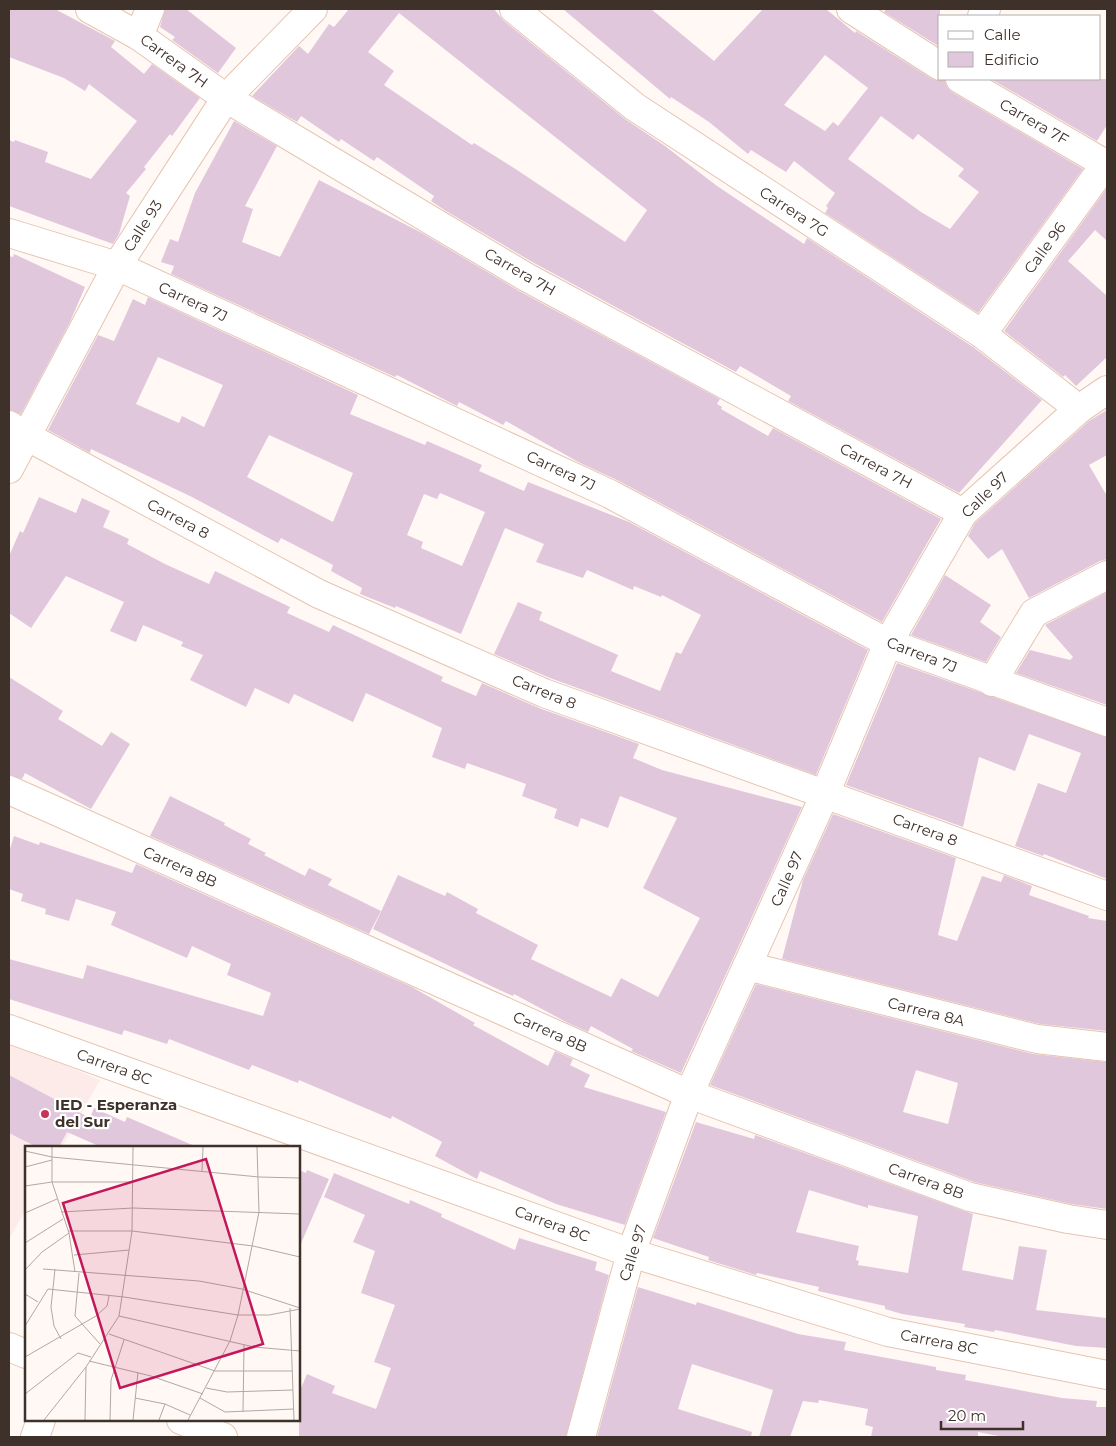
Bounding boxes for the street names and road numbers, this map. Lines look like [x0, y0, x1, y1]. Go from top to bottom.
street label: Carrera 7H [137, 30, 212, 92]
street label: Carrera 7F [996, 94, 1072, 149]
street label: Carrera 7G [756, 182, 832, 241]
street label: Calle 93 [119, 196, 166, 255]
street label: Calle 96 [1020, 218, 1070, 277]
street label: Carrera 7H [481, 243, 559, 300]
street label: Carrera 7J [156, 277, 231, 326]
street label: Carrera 7H [837, 439, 916, 493]
street label: Carrera 7J [524, 446, 599, 495]
street label: Calle 97 [957, 467, 1012, 522]
street label: Carrera 8 [144, 494, 213, 543]
street label: Carrera 7J [884, 632, 960, 677]
street label: Carrera 8 [509, 670, 579, 713]
street label: Carrera 8 [890, 809, 960, 850]
street label: Carrera 8B [140, 842, 220, 891]
street label: Calle 97 [766, 848, 807, 909]
street label: Carrera 8A [886, 993, 967, 1030]
street label: Carrera 8B [510, 1007, 590, 1056]
street label: Carrera 8C [74, 1044, 155, 1089]
street label: Carrera 8B [886, 1158, 967, 1203]
street label: Carrera 8C [512, 1201, 593, 1246]
street label: Calle 97 [614, 1222, 651, 1284]
street label: Carrera 8C [899, 1325, 980, 1358]

